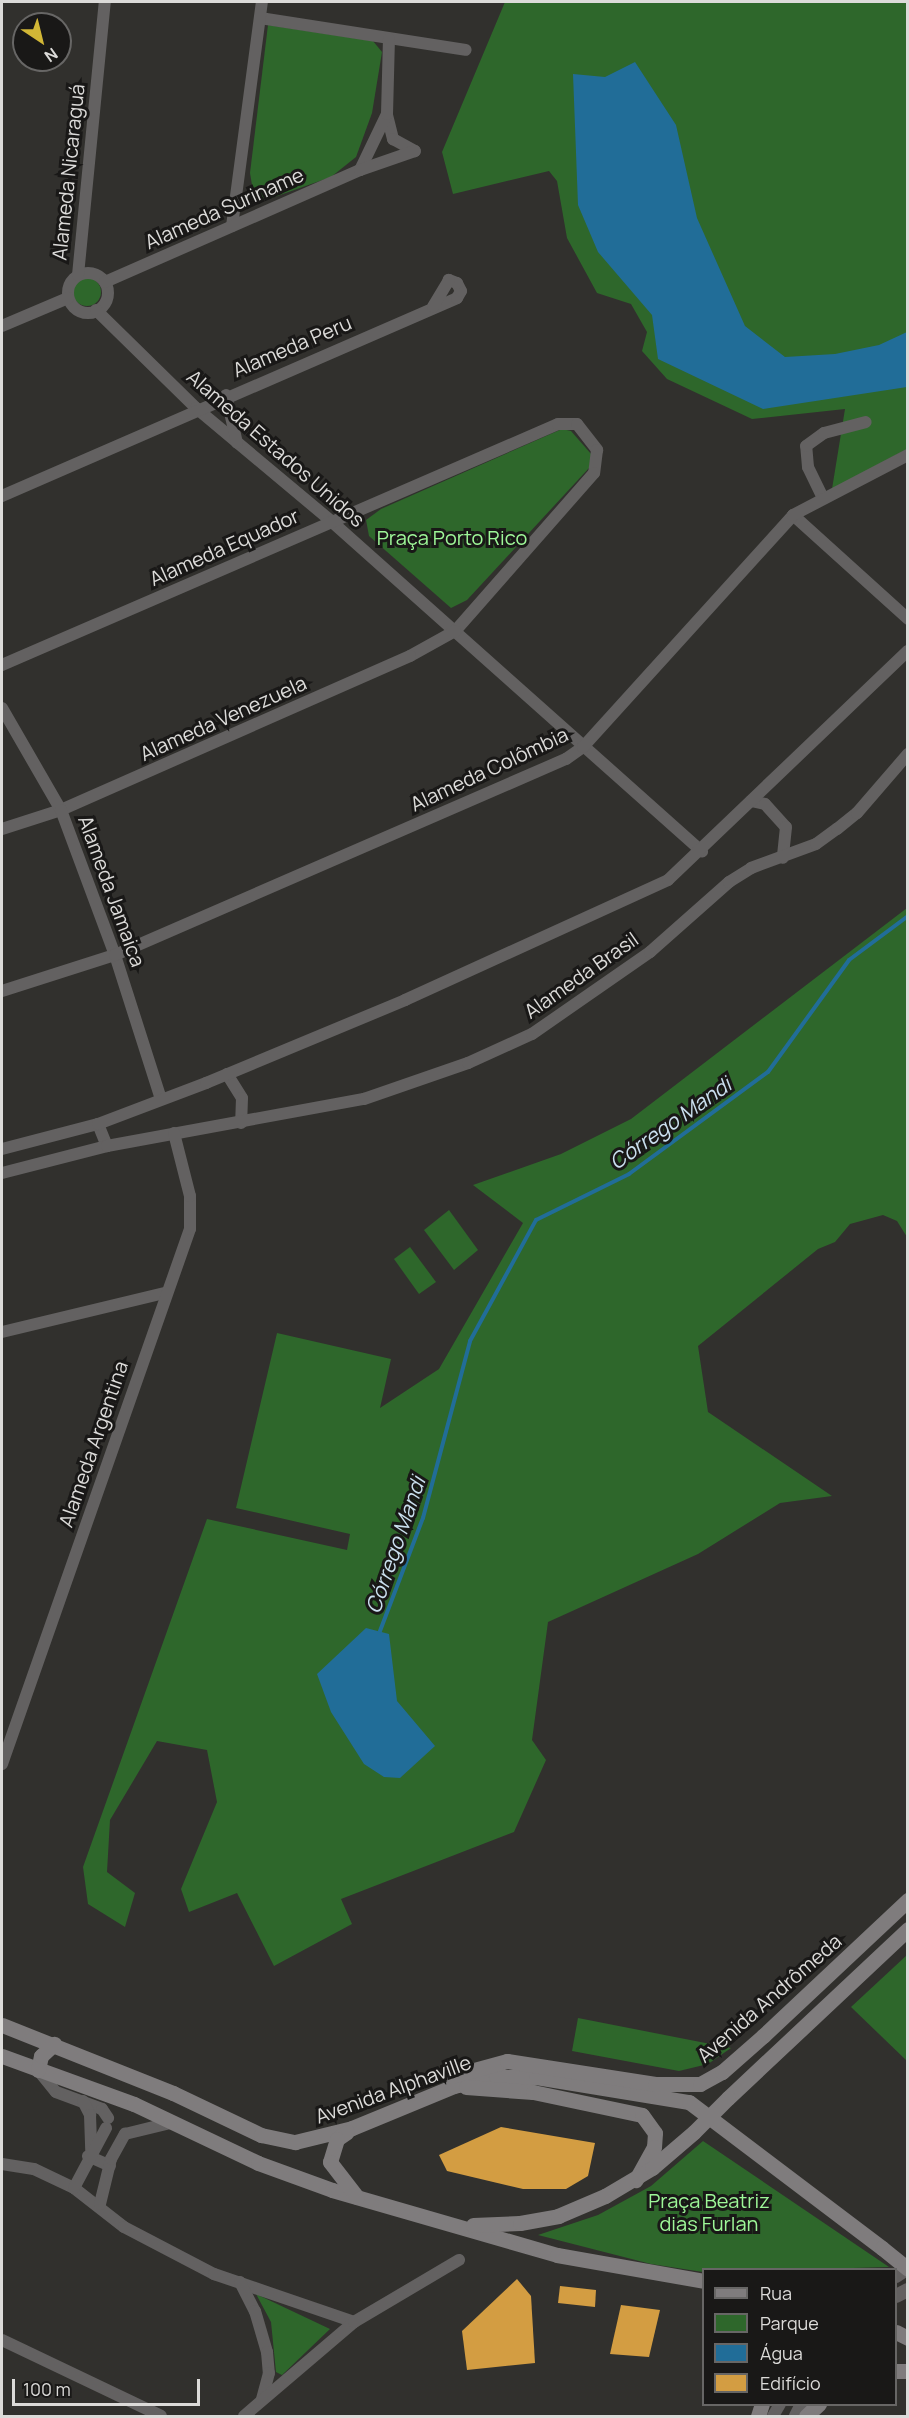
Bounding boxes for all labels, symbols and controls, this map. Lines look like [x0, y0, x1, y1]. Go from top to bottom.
north arrow [12, 12, 72, 72]
text: N [40, 43, 62, 67]
street label: Alameda Nicaraguá [47, 83, 89, 261]
street label: Alameda Suriname [141, 162, 307, 254]
street label: Alameda Peru [229, 310, 355, 382]
street label: Alameda Estados Unidos [182, 364, 370, 532]
street label: Alameda Equador [146, 503, 302, 591]
park label: Praça Porto Rico [377, 525, 527, 549]
street label: Alameda Venezuela [136, 670, 310, 766]
street label: Alameda Colômbia [406, 722, 572, 816]
street label: Alameda Jamaica [73, 812, 151, 970]
street label: Alameda Brasil [519, 927, 643, 1023]
water label: Córrego Mandi [604, 1072, 736, 1174]
street label: Alameda Argentina [53, 1358, 133, 1530]
water label: Córrego Mandi [360, 1473, 430, 1617]
street label: Avenida Andrômeda [692, 1929, 846, 2067]
street label: Avenida Alphaville [312, 2050, 474, 2128]
park label: Praça Beatriz dias Furlan [648, 2189, 770, 2236]
legend [702, 2268, 897, 2406]
text: Rua [760, 2281, 792, 2305]
text: Parque [760, 2311, 819, 2335]
text: Água [760, 2341, 803, 2365]
scale bar [15, 2367, 202, 2405]
text: Edifício [760, 2371, 821, 2395]
text: 100 m [23, 2377, 71, 2401]

